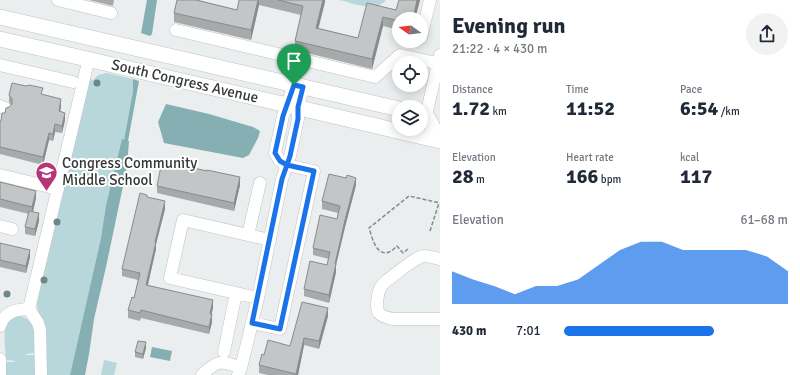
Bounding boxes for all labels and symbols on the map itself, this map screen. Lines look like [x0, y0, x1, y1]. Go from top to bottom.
north arrow [392, 12, 428, 48]
pin [277, 44, 311, 85]
street label: South Congress Avenue [110, 55, 260, 107]
place label: Congress Community Middle School [62, 154, 197, 189]
school or university icon: Congress Community Middle School [34, 159, 60, 192]

